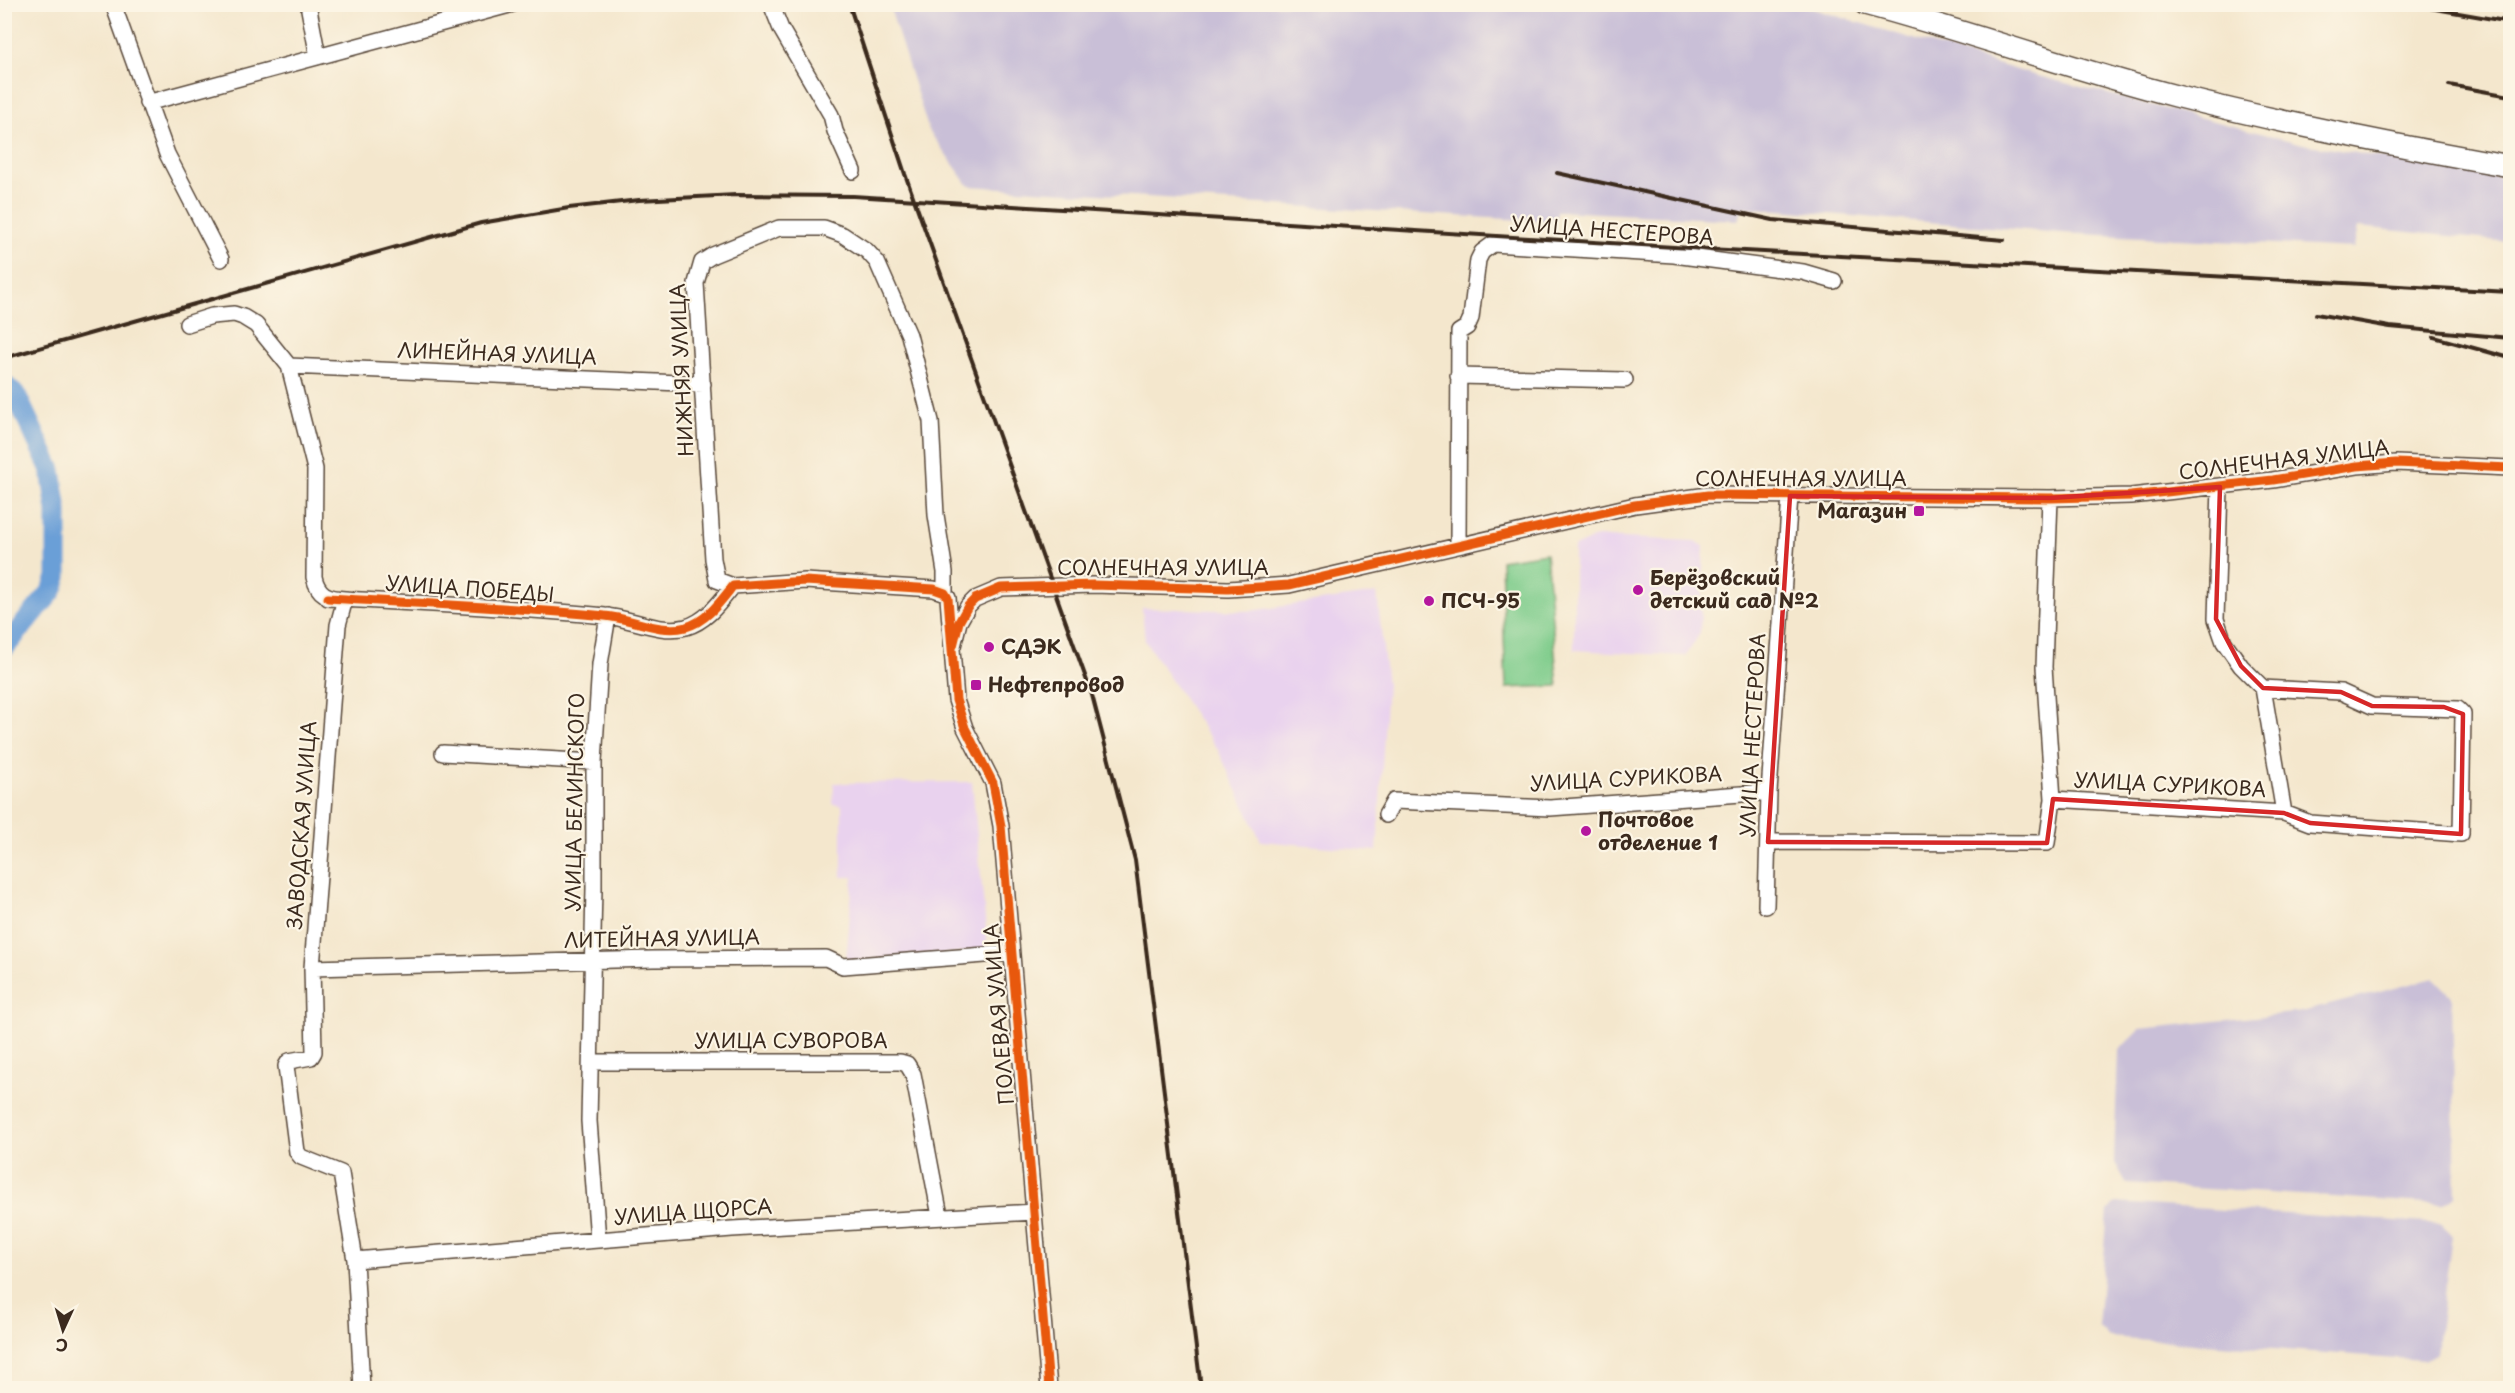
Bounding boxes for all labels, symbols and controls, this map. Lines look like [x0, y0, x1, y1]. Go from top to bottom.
street label: УЛИЦА НЕСТЕРОВА [1509, 208, 1715, 252]
street label: НИЖНЯЯ УЛИЦА [661, 283, 701, 458]
street label: ЛИНЕЙНАЯ УЛИЦА [397, 335, 597, 371]
street label: СОЛНЕЧНАЯ УЛИЦА [2177, 431, 2391, 487]
street label: СОЛНЕЧНАЯ УЛИЦА [1695, 463, 1907, 493]
place label: Магазин [1817, 495, 1907, 525]
marker: Магазин [1912, 504, 1926, 518]
street label: СОЛНЕЧНАЯ УЛИЦА [1057, 552, 1269, 582]
place label: Берёзовский детский сад №2 [1650, 562, 1819, 615]
street label: УЛИЦА ПОБЕДЫ [385, 567, 555, 609]
marker: Берёзовский детский сад №2 [1631, 583, 1645, 597]
place label: ПСЧ-95 [1441, 585, 1520, 615]
marker: ПСЧ-95 [1422, 594, 1436, 608]
place label: СДЭК [1001, 631, 1062, 661]
street label: УЛИЦА НЕСТЕРОВА [1732, 632, 1772, 838]
marker: СДЭК [982, 640, 996, 654]
place label: Нефтепровод [988, 669, 1124, 699]
marker: Нефтепровод [969, 678, 983, 692]
street label: УЛИЦА БЕЛИНСКОГО [557, 692, 591, 912]
street label: ЗАВОДСКАЯ УЛИЦА [279, 719, 323, 930]
street label: УЛИЦА СУРИКОВА [1529, 758, 1723, 798]
street label: УЛИЦА СУРИКОВА [2073, 764, 2267, 804]
place label: Почтовое отделение 1 [1598, 804, 1718, 857]
marker: Почтовое отделение 1 [1579, 824, 1593, 838]
street label: ЛИТЕЙНАЯ УЛИЦА [564, 921, 760, 955]
street label: ПОЛЕВАЯ УЛИЦА [975, 922, 1021, 1106]
street label: УЛИЦА СУВОРОВА [694, 1025, 888, 1055]
street label: УЛИЦА ЩОРСА [613, 1191, 773, 1231]
north arrow [33, 1300, 93, 1360]
text: С [55, 1334, 69, 1358]

